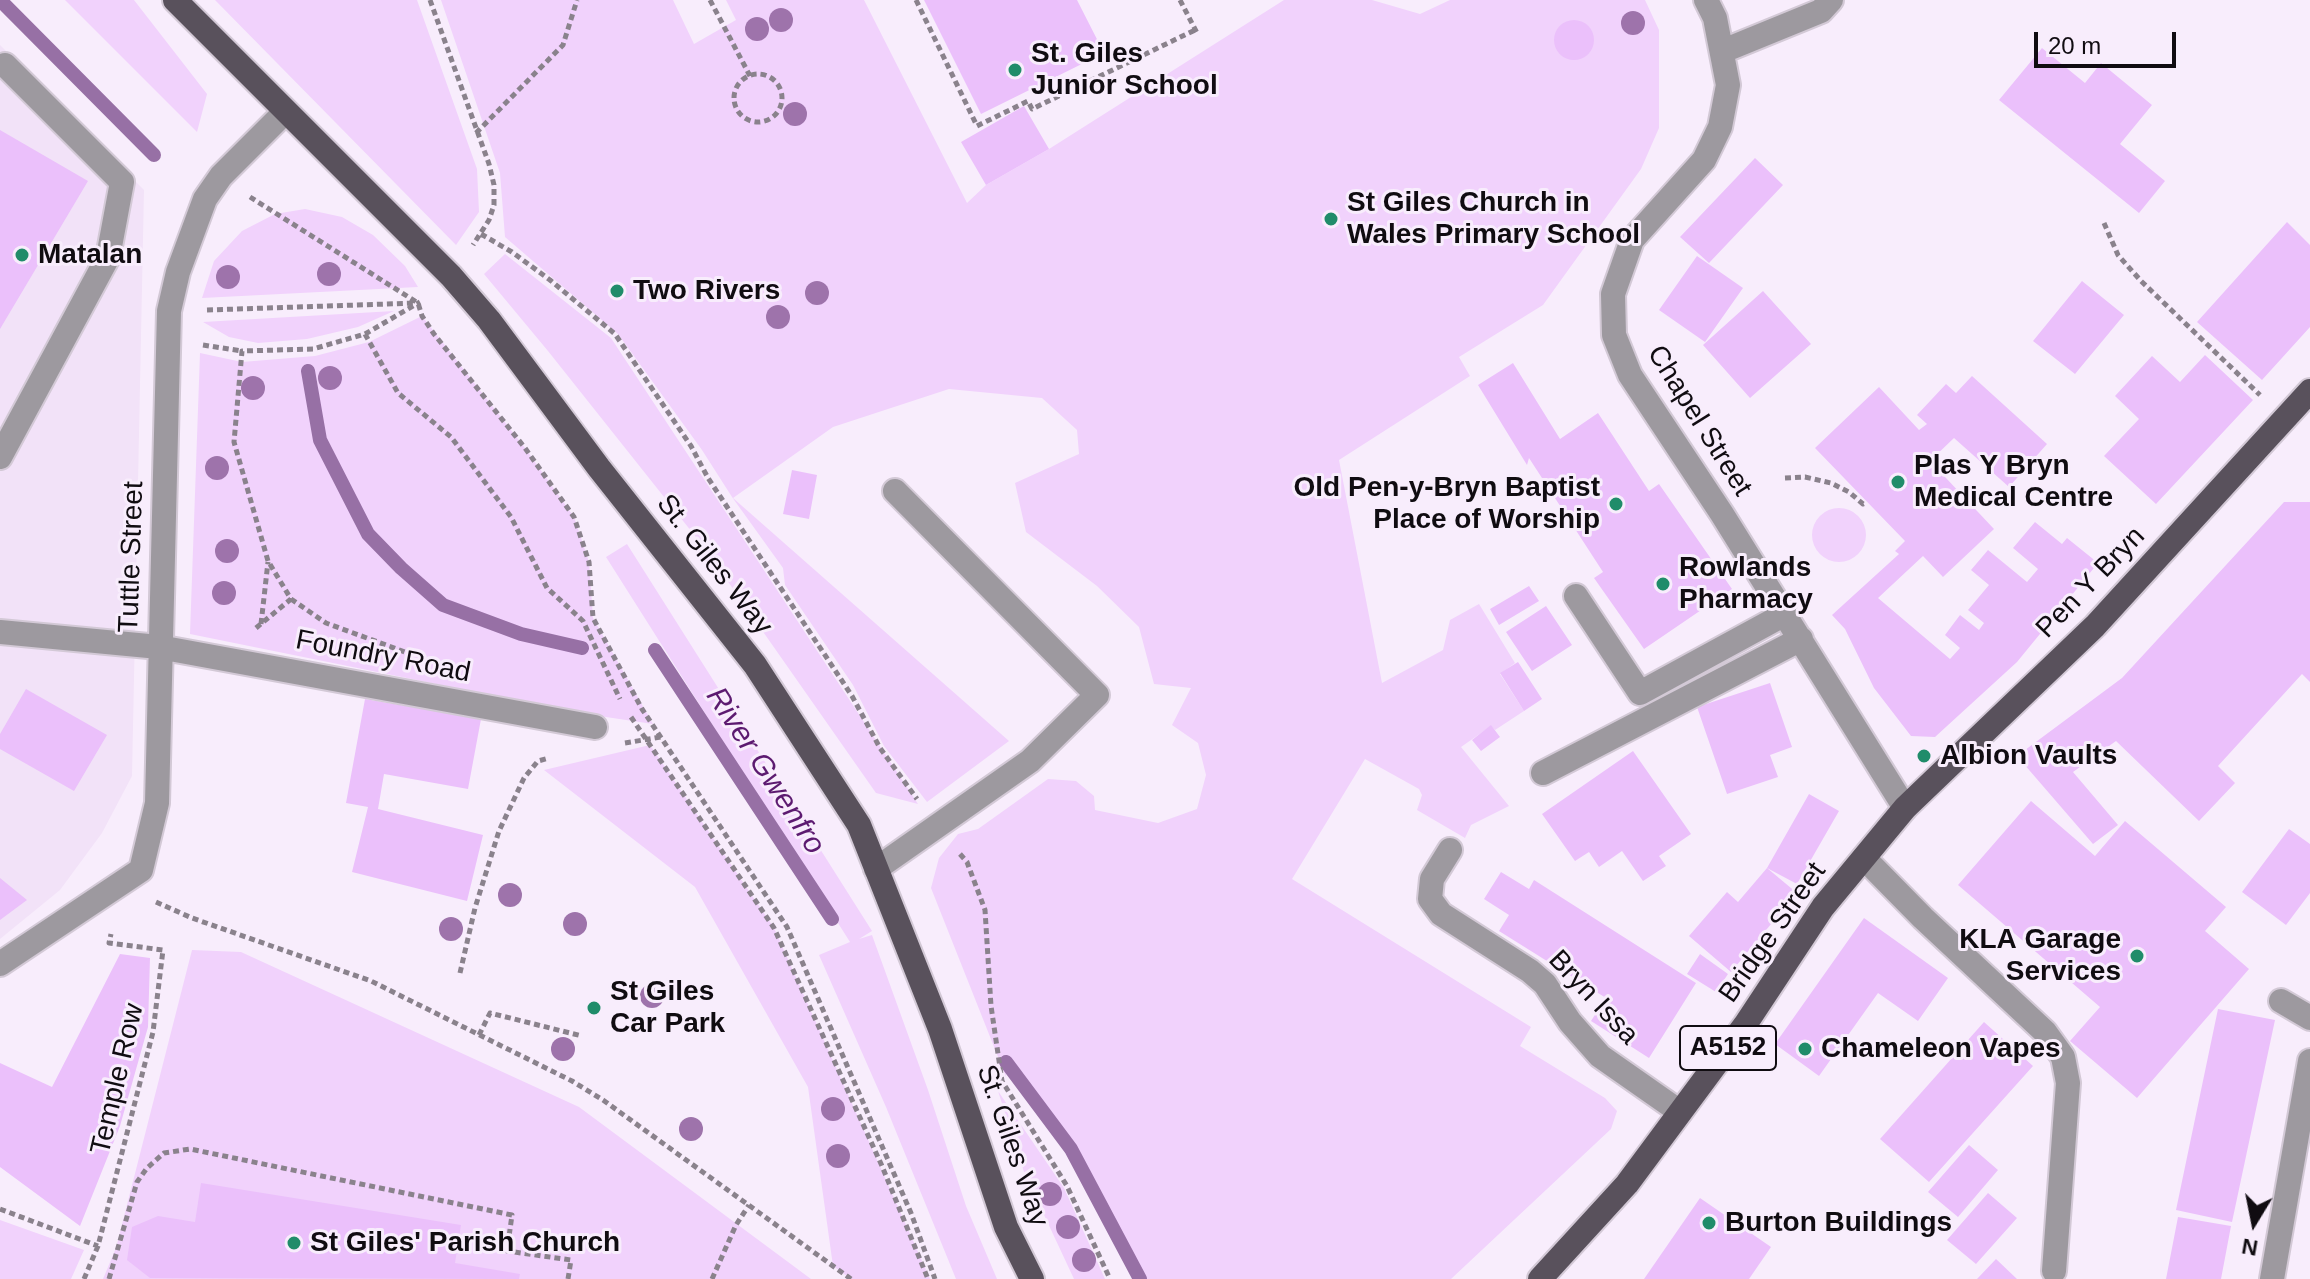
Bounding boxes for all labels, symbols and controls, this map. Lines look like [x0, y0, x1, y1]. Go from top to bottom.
scale bar [2038, 16, 2180, 66]
text: 20 m [2048, 32, 2101, 59]
place label: St. Giles Junior School [1031, 37, 1218, 103]
marker: St. Giles Junior School [1006, 61, 1024, 79]
place label: St Giles Church in Wales Primary School [1347, 186, 1640, 252]
marker: St Giles Church in Wales Primary School [1322, 210, 1340, 228]
place label: Matalan [38, 238, 142, 272]
marker: Matalan [13, 246, 31, 264]
place label: Two Rivers [633, 274, 780, 308]
marker: Two Rivers [608, 282, 626, 300]
street label: Chapel Street [1639, 339, 1759, 503]
place label: Plas Y Bryn Medical Centre [1914, 449, 2113, 515]
place label: Old Pen-y-Bryn Baptist Place of Worship [1294, 471, 1600, 537]
marker: Plas Y Bryn Medical Centre [1889, 473, 1907, 491]
street label: Tuttle Street [113, 481, 151, 633]
street label: St. Giles Way [649, 488, 779, 642]
marker: Old Pen-y-Bryn Baptist Place of Worship [1607, 495, 1625, 513]
street label: Pen Y Bryn [2030, 520, 2152, 646]
place label: Rowlands Pharmacy [1679, 551, 1813, 617]
marker: Rowlands Pharmacy [1654, 575, 1672, 593]
street label: Foundry Road [293, 624, 473, 690]
water label: River Gwenfro [698, 681, 832, 861]
place label: Albion Vaults [1940, 739, 2117, 773]
marker: Albion Vaults [1915, 747, 1933, 765]
street label: Bridge Street [1712, 856, 1834, 1010]
place label: KLA Garage Services [1959, 923, 2121, 989]
street label: Bryn Issa [1541, 944, 1645, 1052]
marker: KLA Garage Services [2128, 947, 2146, 965]
place label: St Giles Car Park [610, 975, 725, 1041]
marker: St Giles Car Park [585, 999, 603, 1017]
street label: Temple Row [84, 1000, 152, 1158]
road number: A5152 [1680, 1026, 1776, 1070]
place label: Chameleon Vapes [1821, 1032, 2061, 1066]
marker: Chameleon Vapes [1796, 1040, 1814, 1058]
street label: St. Giles Way [969, 1061, 1055, 1231]
north arrow [2214, 1183, 2294, 1263]
place label: Burton Buildings [1725, 1206, 1952, 1240]
marker: Burton Buildings [1700, 1214, 1718, 1232]
place label: St Giles' Parish Church [310, 1226, 620, 1260]
text: N [2240, 1233, 2260, 1261]
marker: St Giles' Parish Church [285, 1234, 303, 1252]

